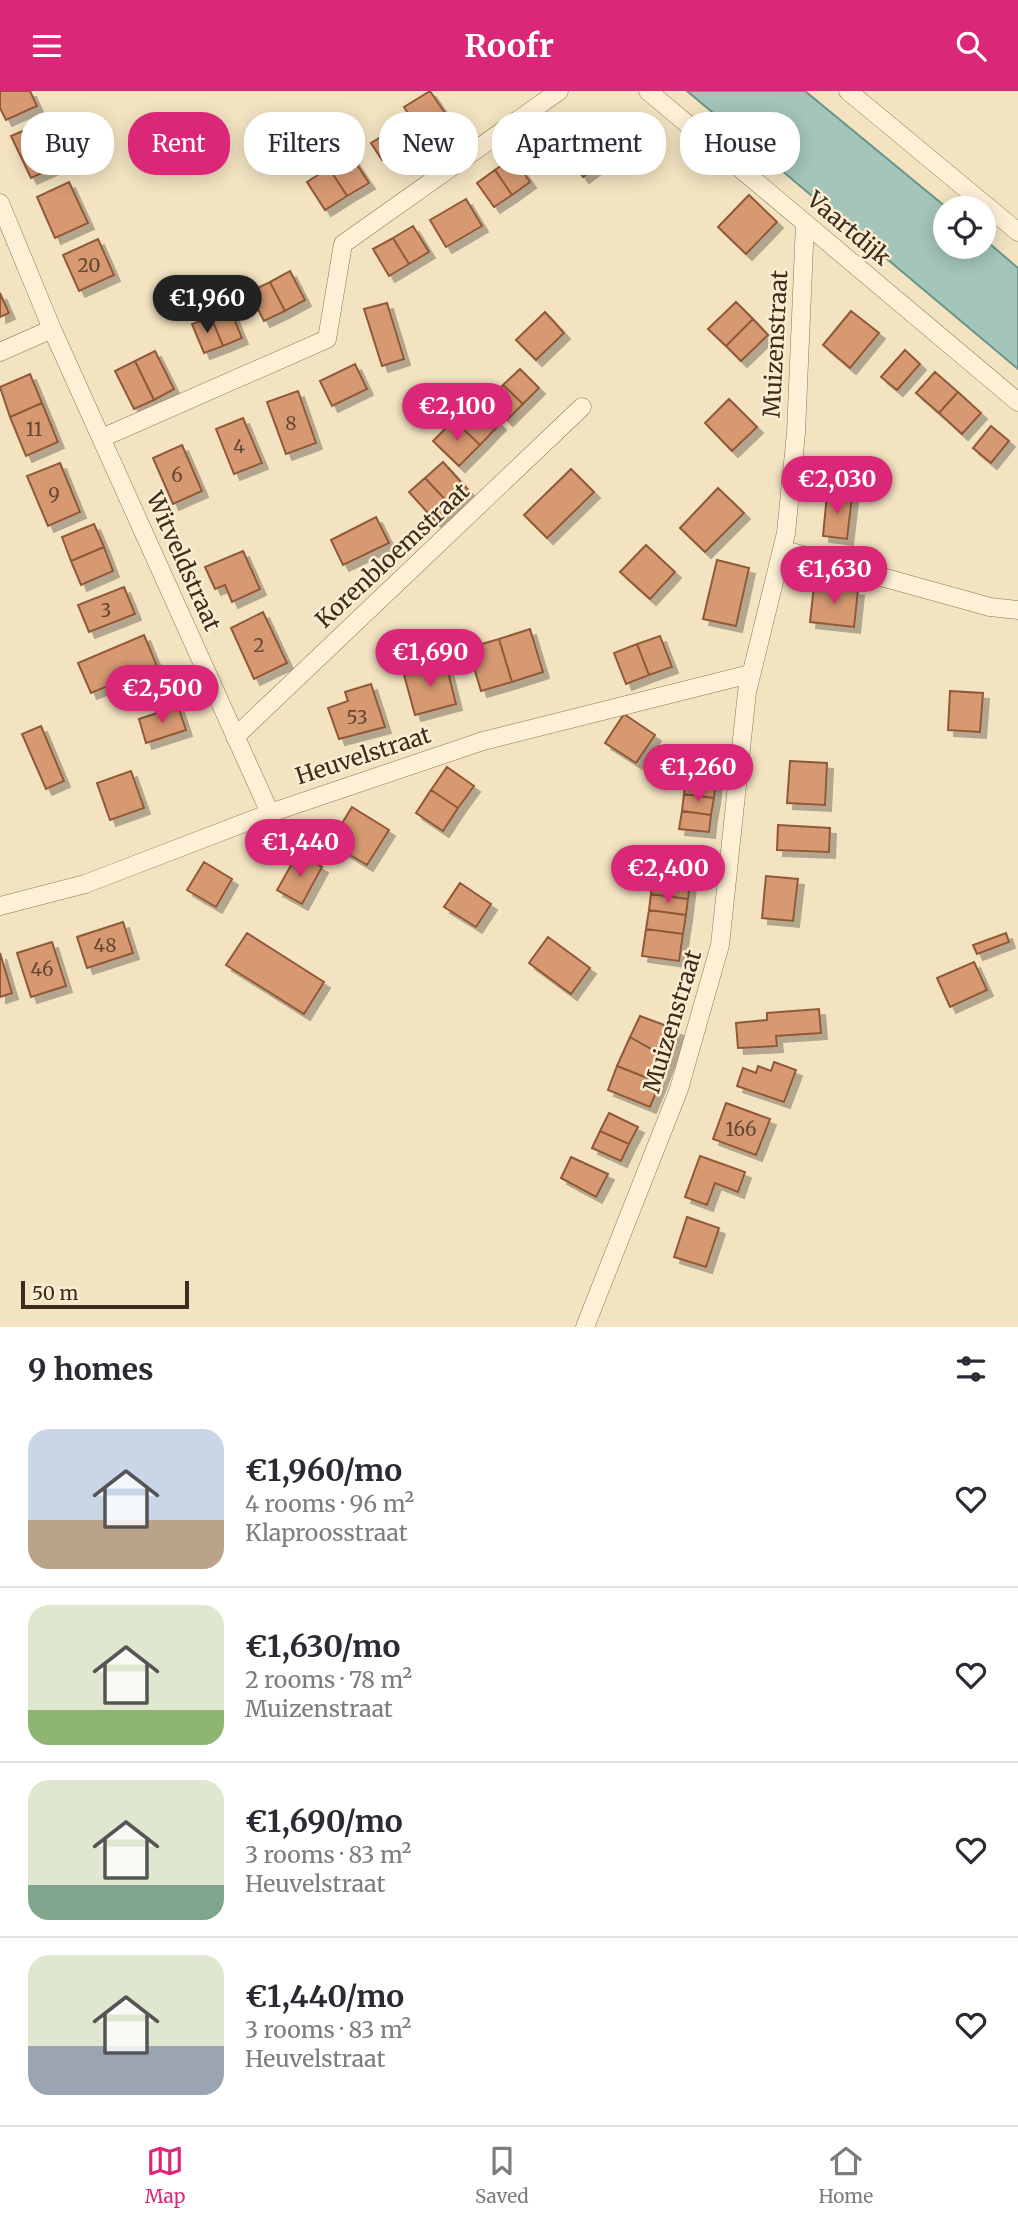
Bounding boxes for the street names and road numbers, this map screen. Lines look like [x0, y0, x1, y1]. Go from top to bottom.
street label: Vaartdijk [801, 184, 897, 272]
street label: Muizenstraat [757, 269, 793, 419]
street label: Korenbloemstraat [309, 476, 475, 634]
street label: Witveldstraat [140, 486, 228, 635]
street label: Heuvelstraat [292, 720, 434, 790]
street label: Muizenstraat [637, 946, 707, 1096]

